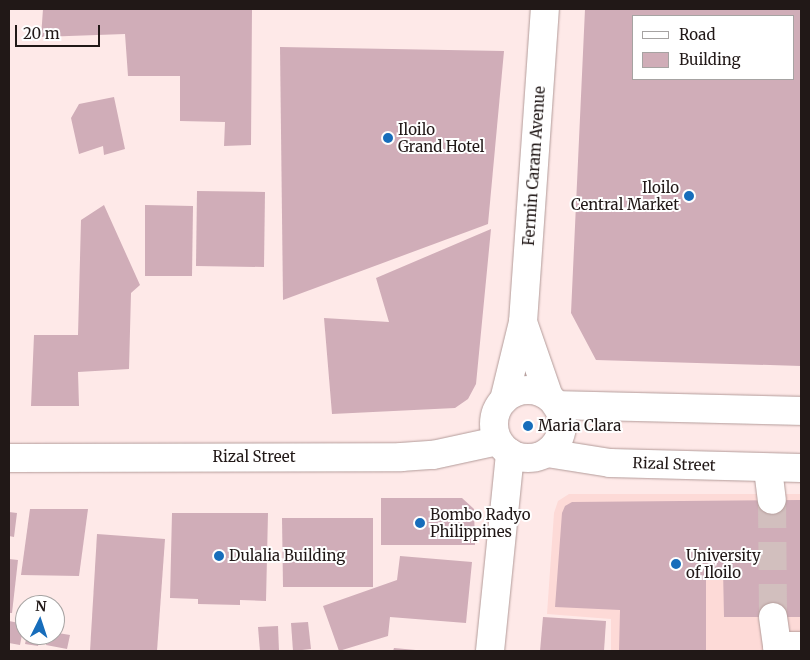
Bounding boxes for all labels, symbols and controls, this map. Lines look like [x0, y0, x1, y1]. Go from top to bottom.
scale bar [18, 15, 102, 47]
legend [632, 15, 795, 80]
text: 20 m [23, 24, 60, 43]
text: Road [679, 25, 715, 44]
text: Building [679, 50, 741, 69]
street label: Fermin Caram Avenue [519, 86, 549, 246]
place label: Iloilo Grand Hotel [398, 120, 484, 155]
marker: Iloilo Grand Hotel [382, 132, 394, 144]
place label: Iloilo Central Market [571, 178, 679, 213]
marker: Iloilo Central Market [683, 190, 695, 202]
place label: Maria Clara [538, 417, 621, 435]
marker: Maria Clara [522, 420, 534, 432]
street label: Rizal Street [212, 448, 296, 466]
street label: Rizal Street [632, 454, 716, 474]
place label: Bombo Radyo Philippines [430, 505, 530, 540]
marker: Bombo Radyo Philippines [414, 517, 426, 529]
place label: University of Iloilo [686, 546, 761, 581]
place label: Dulalia Building [229, 547, 345, 565]
marker: Dulalia Building [213, 550, 225, 562]
marker: University of Iloilo [670, 558, 682, 570]
north arrow [15, 595, 65, 645]
text: N [35, 597, 47, 615]

